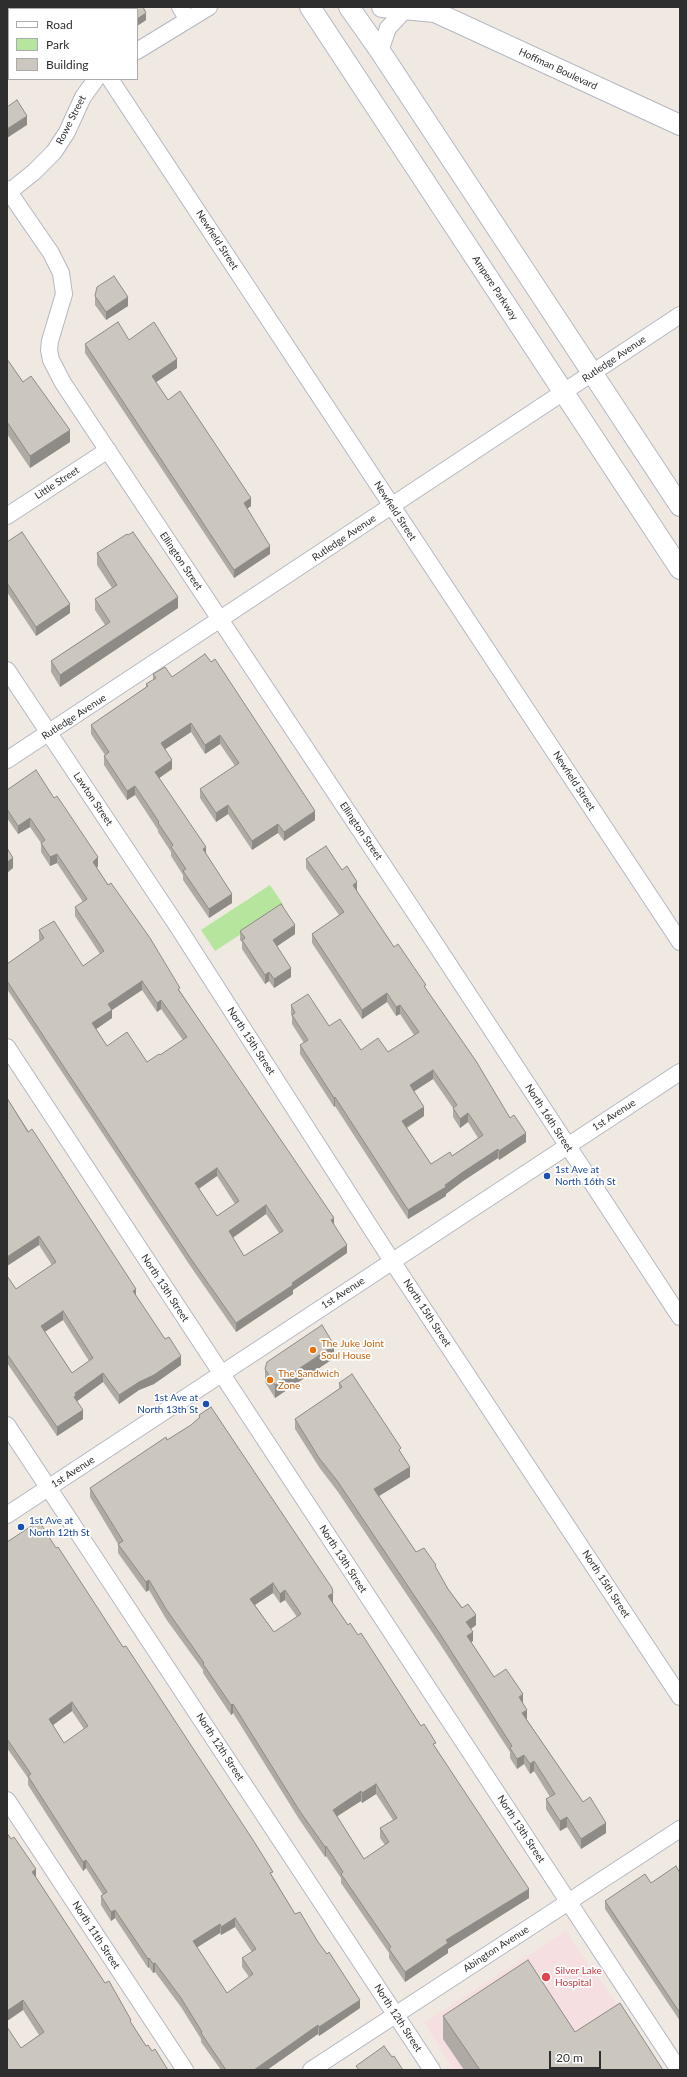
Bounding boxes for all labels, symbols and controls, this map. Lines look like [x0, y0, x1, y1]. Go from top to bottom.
legend [8, 8, 138, 80]
text: Road [46, 17, 73, 32]
text: Park [46, 37, 69, 52]
street label: Hoffman Boulevard [517, 46, 599, 92]
text: Building [46, 57, 89, 72]
street label: Rowe Street [54, 93, 88, 147]
street label: Newfield Street [193, 208, 241, 272]
street label: Ampere Parkway [470, 254, 520, 322]
street label: Rutledge Avenue [580, 333, 648, 385]
street label: Little Street [32, 464, 82, 502]
street label: Newfield Street [371, 479, 419, 543]
street label: Rutledge Avenue [310, 512, 378, 564]
street label: Ellington Street [157, 530, 205, 592]
street label: Rutledge Avenue [39, 692, 109, 742]
street label: Newfield Street [550, 749, 598, 813]
street label: Lawton Street [71, 770, 115, 828]
street label: Ellington Street [337, 800, 385, 862]
street label: North 15th Street [225, 1005, 277, 1077]
street label: North 16th Street [523, 1082, 575, 1154]
street label: 1st Avenue [590, 1097, 638, 1133]
place label: 1st Ave at North 16th St [555, 1164, 616, 1188]
marker: 1st Ave at North 16th St [542, 1171, 552, 1181]
street label: North 13th Street [139, 1252, 191, 1324]
street label: 1st Avenue [319, 1275, 367, 1311]
street label: North 15th Street [401, 1277, 453, 1349]
place label: The Juke Joint Soul House [321, 1338, 384, 1362]
marker: The Juke Joint Soul House [308, 1345, 318, 1355]
place label: The Sandwich Zone [278, 1368, 339, 1392]
marker: The Sandwich Zone [265, 1375, 275, 1385]
place label: 1st Ave at North 13th St [137, 1392, 198, 1416]
marker: 1st Ave at North 13th St [201, 1399, 211, 1409]
street label: 1st Avenue [49, 1454, 97, 1490]
place label: 1st Ave at North 12th St [29, 1515, 90, 1538]
marker: 1st Ave at North 12th St [16, 1522, 26, 1532]
street label: North 13th Street [317, 1523, 369, 1595]
street label: North 15th Street [580, 1548, 632, 1620]
street label: North 12th Street [194, 1711, 246, 1783]
street label: North 13th Street [495, 1793, 547, 1865]
street label: North 11th Street [70, 1899, 122, 1971]
street label: Abington Avenue [461, 1923, 531, 1975]
place label: Silver Lake Hospital [555, 1965, 602, 1988]
marker: Silver Lake Hospital [540, 1971, 552, 1983]
street label: North 12th Street [372, 1982, 424, 2054]
scale bar [551, 2043, 603, 2069]
text: 20 m [556, 2050, 583, 2065]

